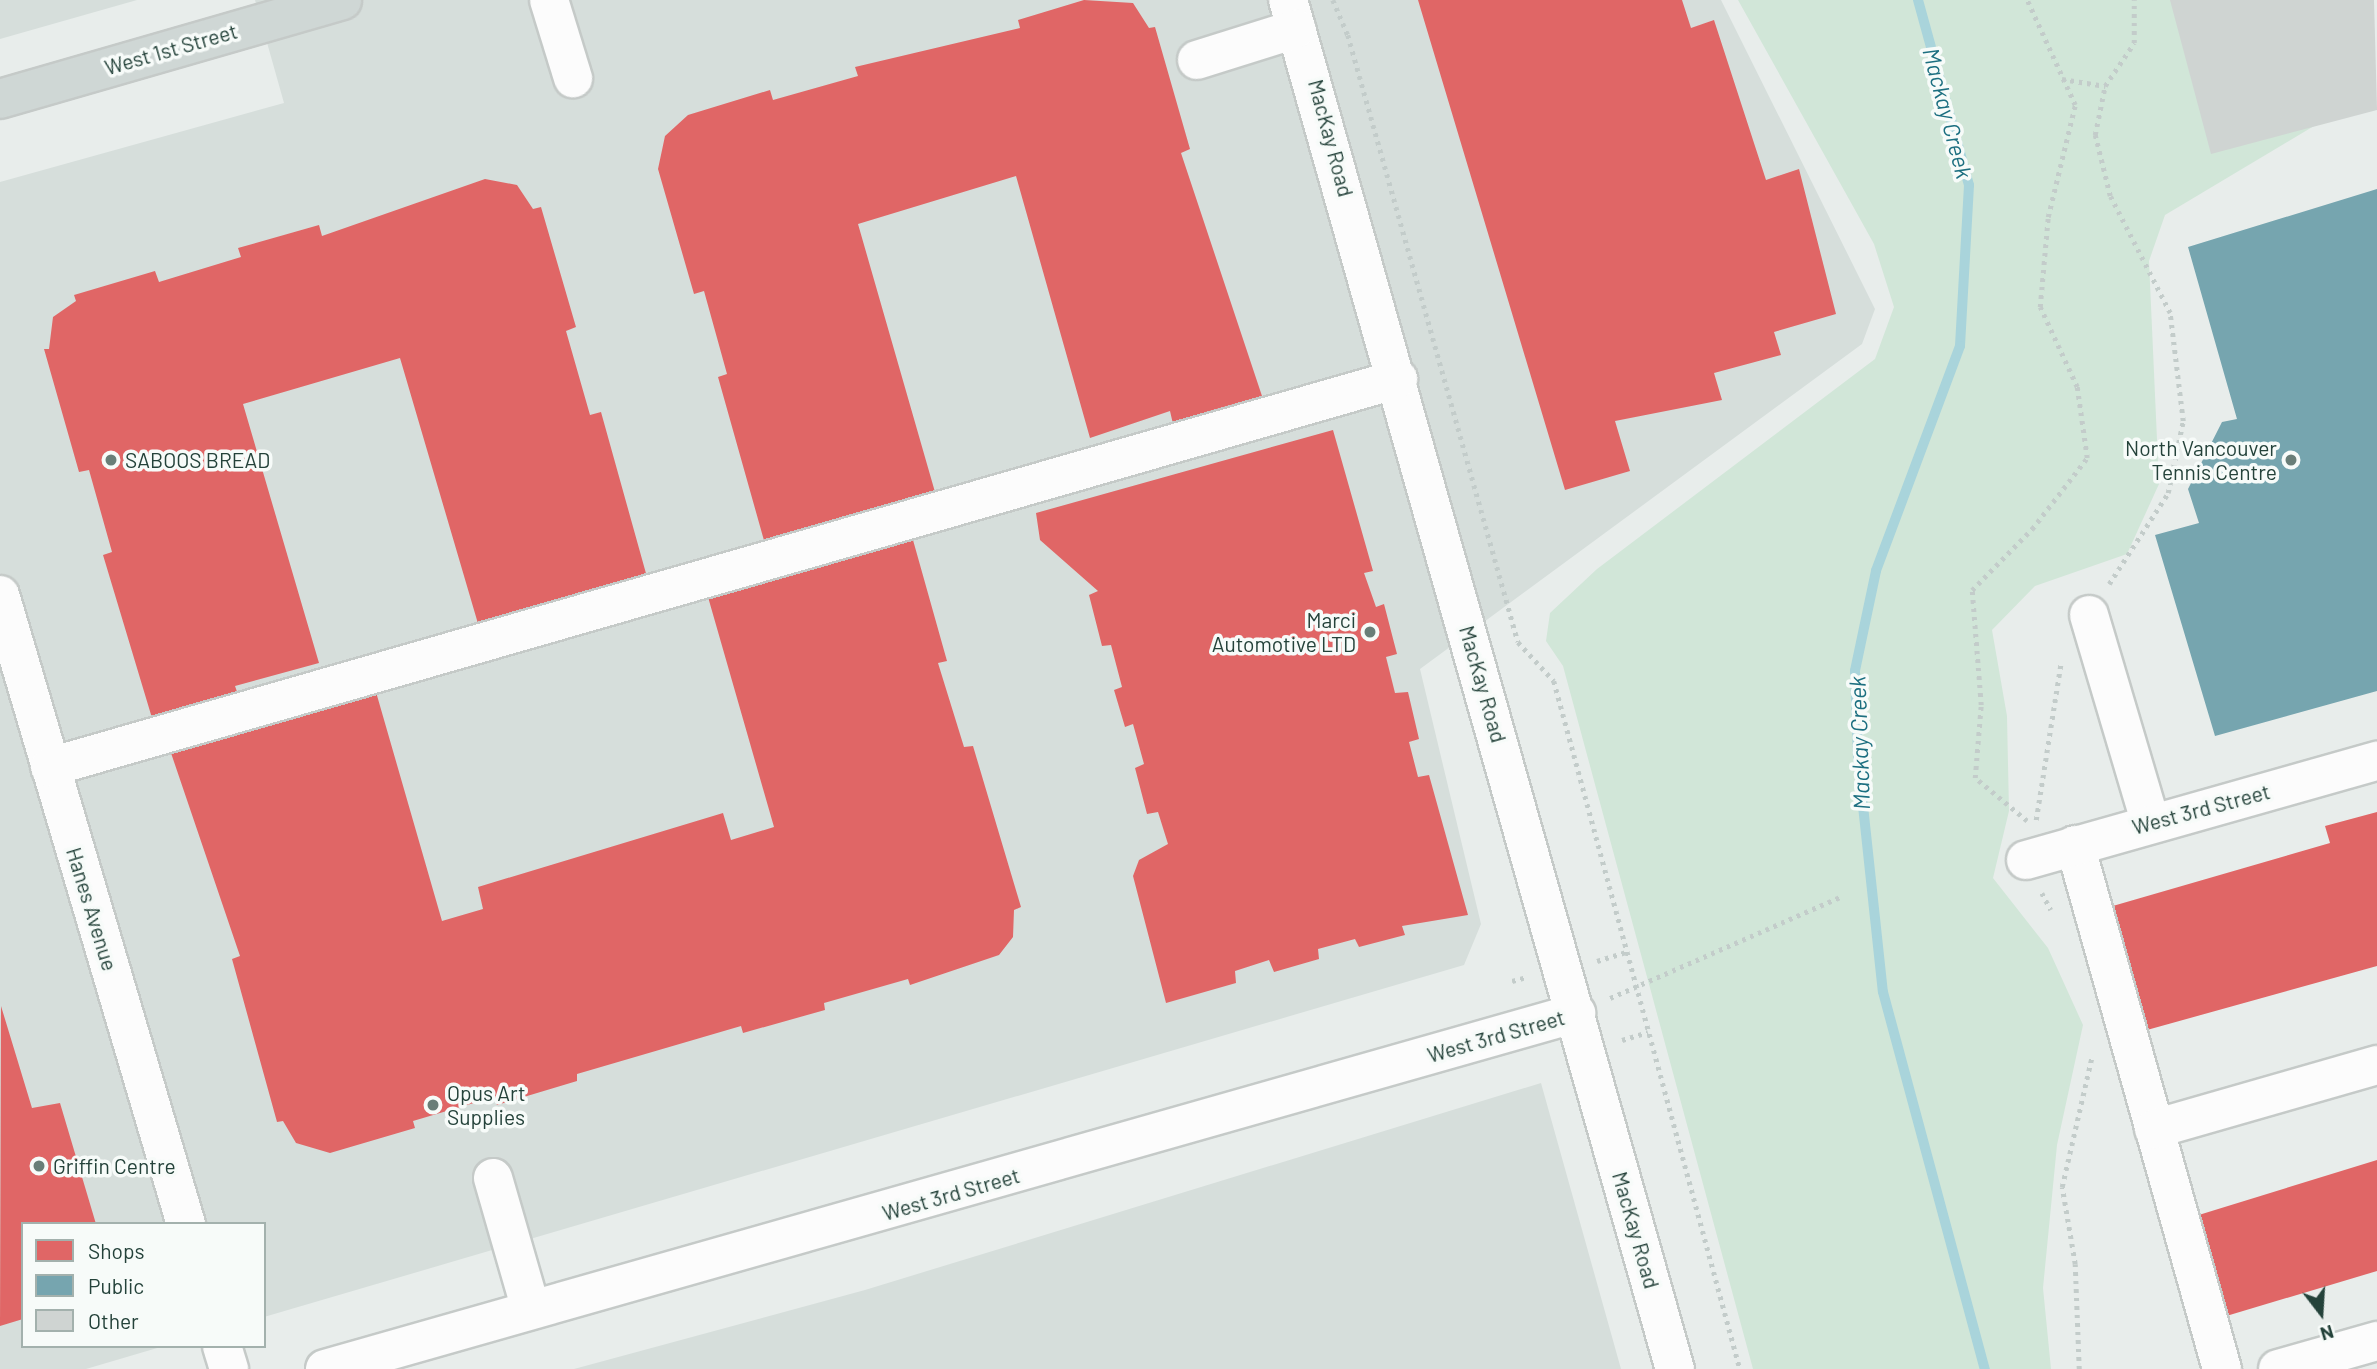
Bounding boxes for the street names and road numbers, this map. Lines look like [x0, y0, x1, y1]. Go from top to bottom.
street label: West 1st Street [102, 18, 240, 80]
street label: MacKay Road [1303, 77, 1359, 199]
street label: MacKay Road [1454, 623, 1512, 745]
street label: West 3rd Street [2129, 778, 2273, 840]
street label: Hanes Avenue [61, 844, 123, 974]
street label: West 3rd Street [1424, 1004, 1568, 1068]
street label: West 3rd Street [879, 1162, 1023, 1226]
street label: MacKay Road [1607, 1169, 1665, 1291]

